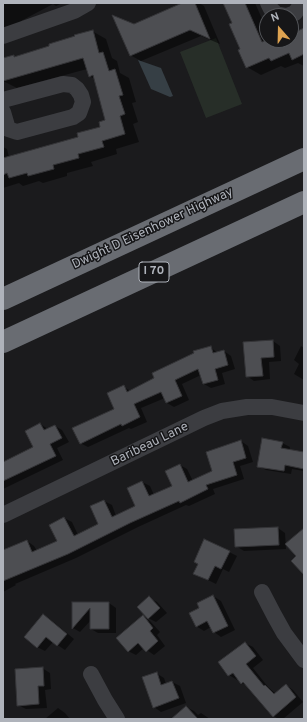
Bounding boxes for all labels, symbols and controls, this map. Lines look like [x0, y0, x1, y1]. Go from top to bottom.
north arrow [259, 8, 299, 48]
text: N [269, 10, 281, 26]
street label: Dwight D Eisenhower Highway [70, 185, 236, 273]
road number: I 70 [139, 262, 169, 282]
street label: Baribeau Lane [109, 419, 191, 471]

